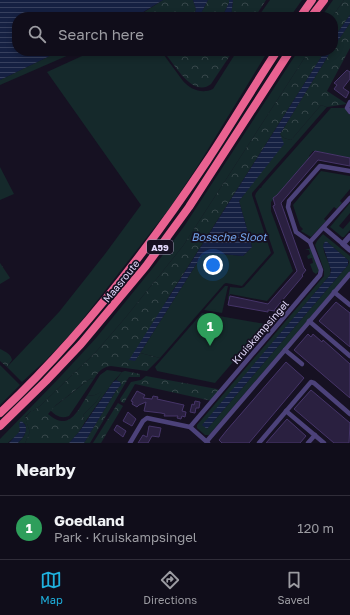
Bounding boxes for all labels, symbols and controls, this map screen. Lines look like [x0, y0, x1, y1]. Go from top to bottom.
search box [12, 12, 338, 56]
icon: search [26, 23, 48, 45]
text: Search here [58, 25, 144, 43]
water label: Bossche Sloot [191, 230, 268, 243]
road number: A59 [147, 240, 173, 254]
your location [203, 255, 223, 275]
street label: Maasroute [100, 257, 142, 305]
street label: Kruiskampsingel [229, 298, 291, 366]
pin: 1 [197, 313, 223, 346]
text: Nearby [16, 459, 76, 480]
text: Goedland [54, 511, 124, 529]
text: 1 [26, 520, 32, 536]
text: 120 m [297, 520, 334, 536]
text: Park · Kruiskampsingel [54, 529, 197, 545]
tab: Map [40, 569, 63, 606]
tab: Directions [143, 569, 197, 606]
tab: Saved [278, 569, 310, 606]

